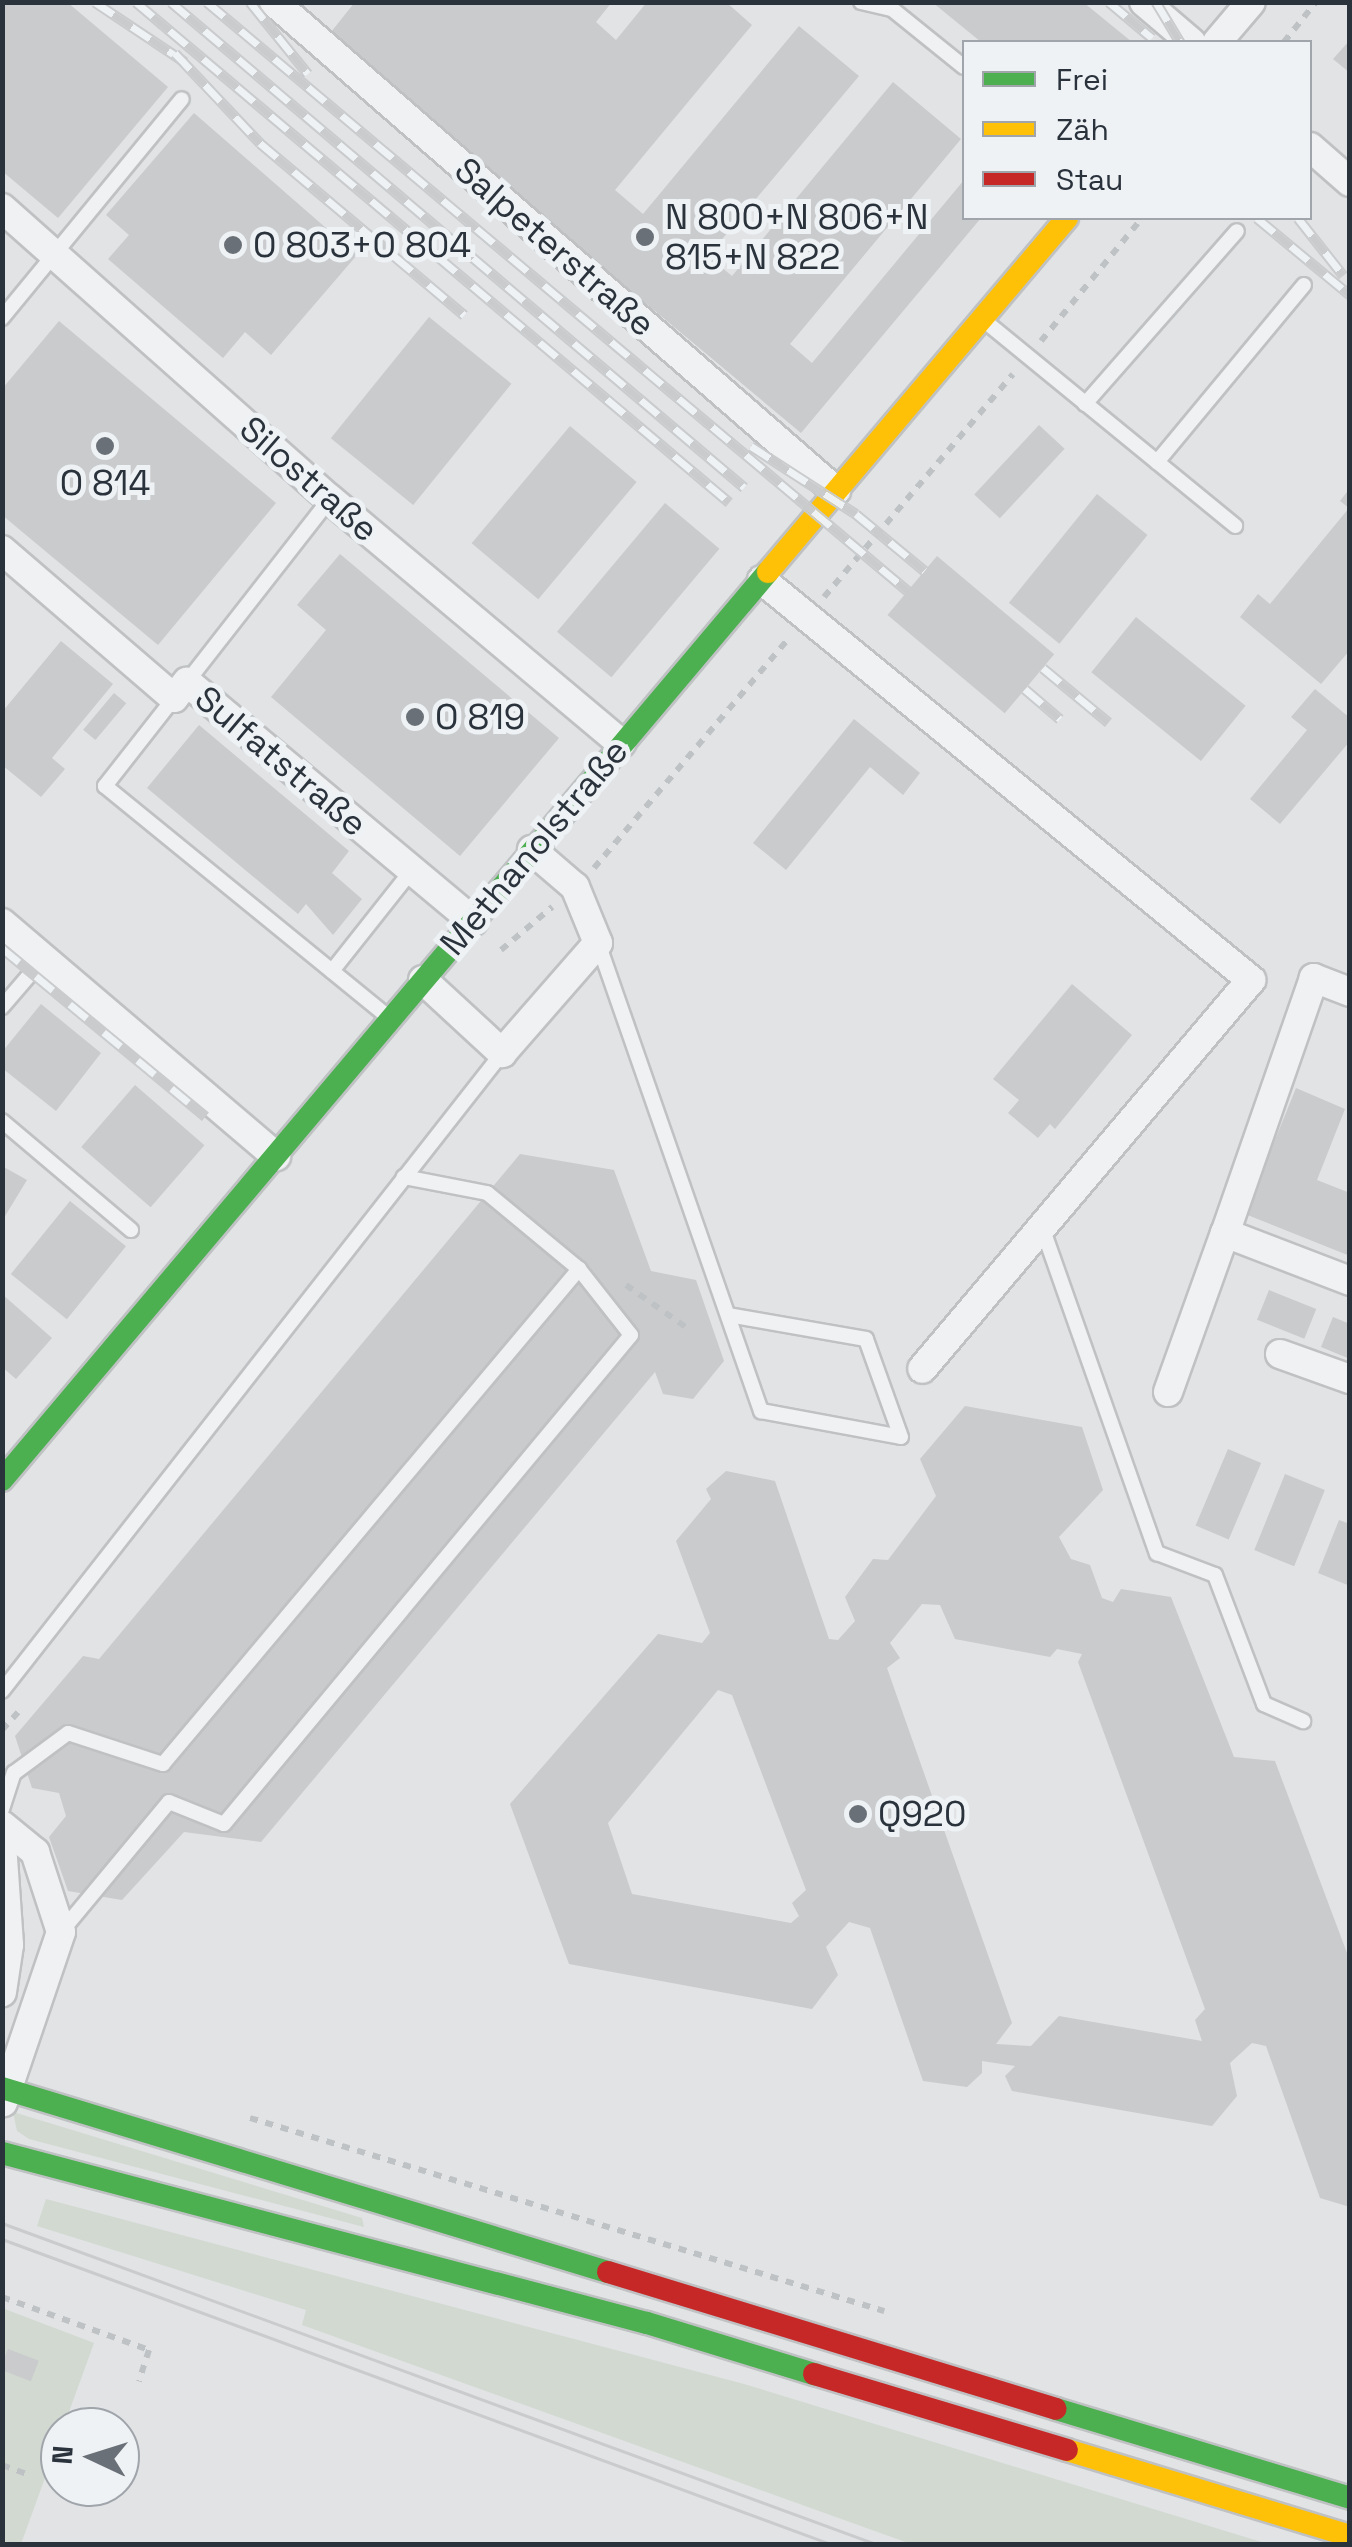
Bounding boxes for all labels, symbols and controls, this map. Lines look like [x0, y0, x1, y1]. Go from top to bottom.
legend [962, 40, 1312, 220]
text: Frei [1056, 60, 1108, 99]
text: Zäh [1056, 110, 1109, 149]
street label: Salpeterstraße [446, 149, 664, 345]
text: Stau [1056, 160, 1123, 199]
place label: N 800+N 806+N 815+N 822 [665, 196, 928, 278]
place label: O 803+O 804 [253, 224, 471, 266]
marker: N 800+N 806+N 815+N 822 [634, 226, 656, 248]
marker: O 803+O 804 [222, 234, 244, 256]
street label: Silostraße [231, 407, 387, 551]
marker: O 814 [94, 435, 116, 457]
place label: O 814 [60, 462, 150, 504]
street label: Sulfatstraße [187, 677, 375, 845]
place label: O 819 [435, 696, 525, 738]
marker: O 819 [404, 706, 426, 728]
street label: Methanolstraße [431, 730, 637, 964]
place label: Q920 [878, 1793, 966, 1835]
marker: Q920 [847, 1803, 869, 1825]
north arrow [40, 2407, 140, 2507]
text: N [43, 2444, 81, 2466]

